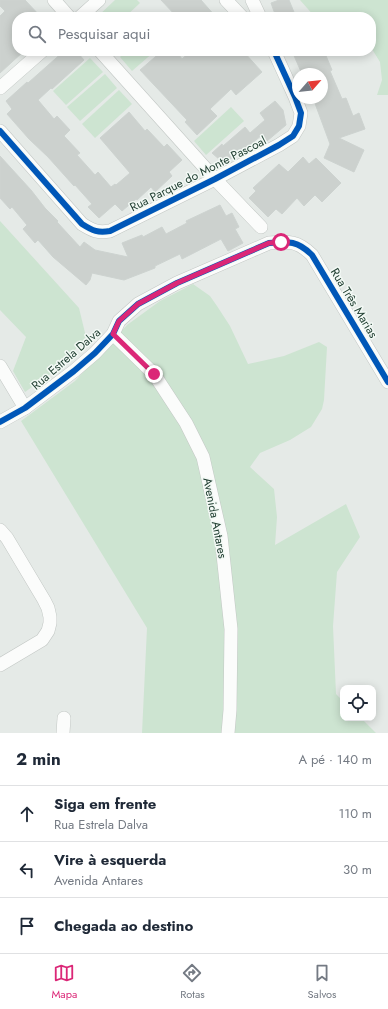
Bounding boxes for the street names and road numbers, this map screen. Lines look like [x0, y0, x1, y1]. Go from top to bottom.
street label: Rua Parque do Monte Pascoal [127, 132, 269, 216]
street label: Rua Três Marias [326, 265, 382, 342]
street label: Rua Estrela Dalva [27, 324, 105, 394]
street label: Avenida Antares [198, 476, 232, 560]

